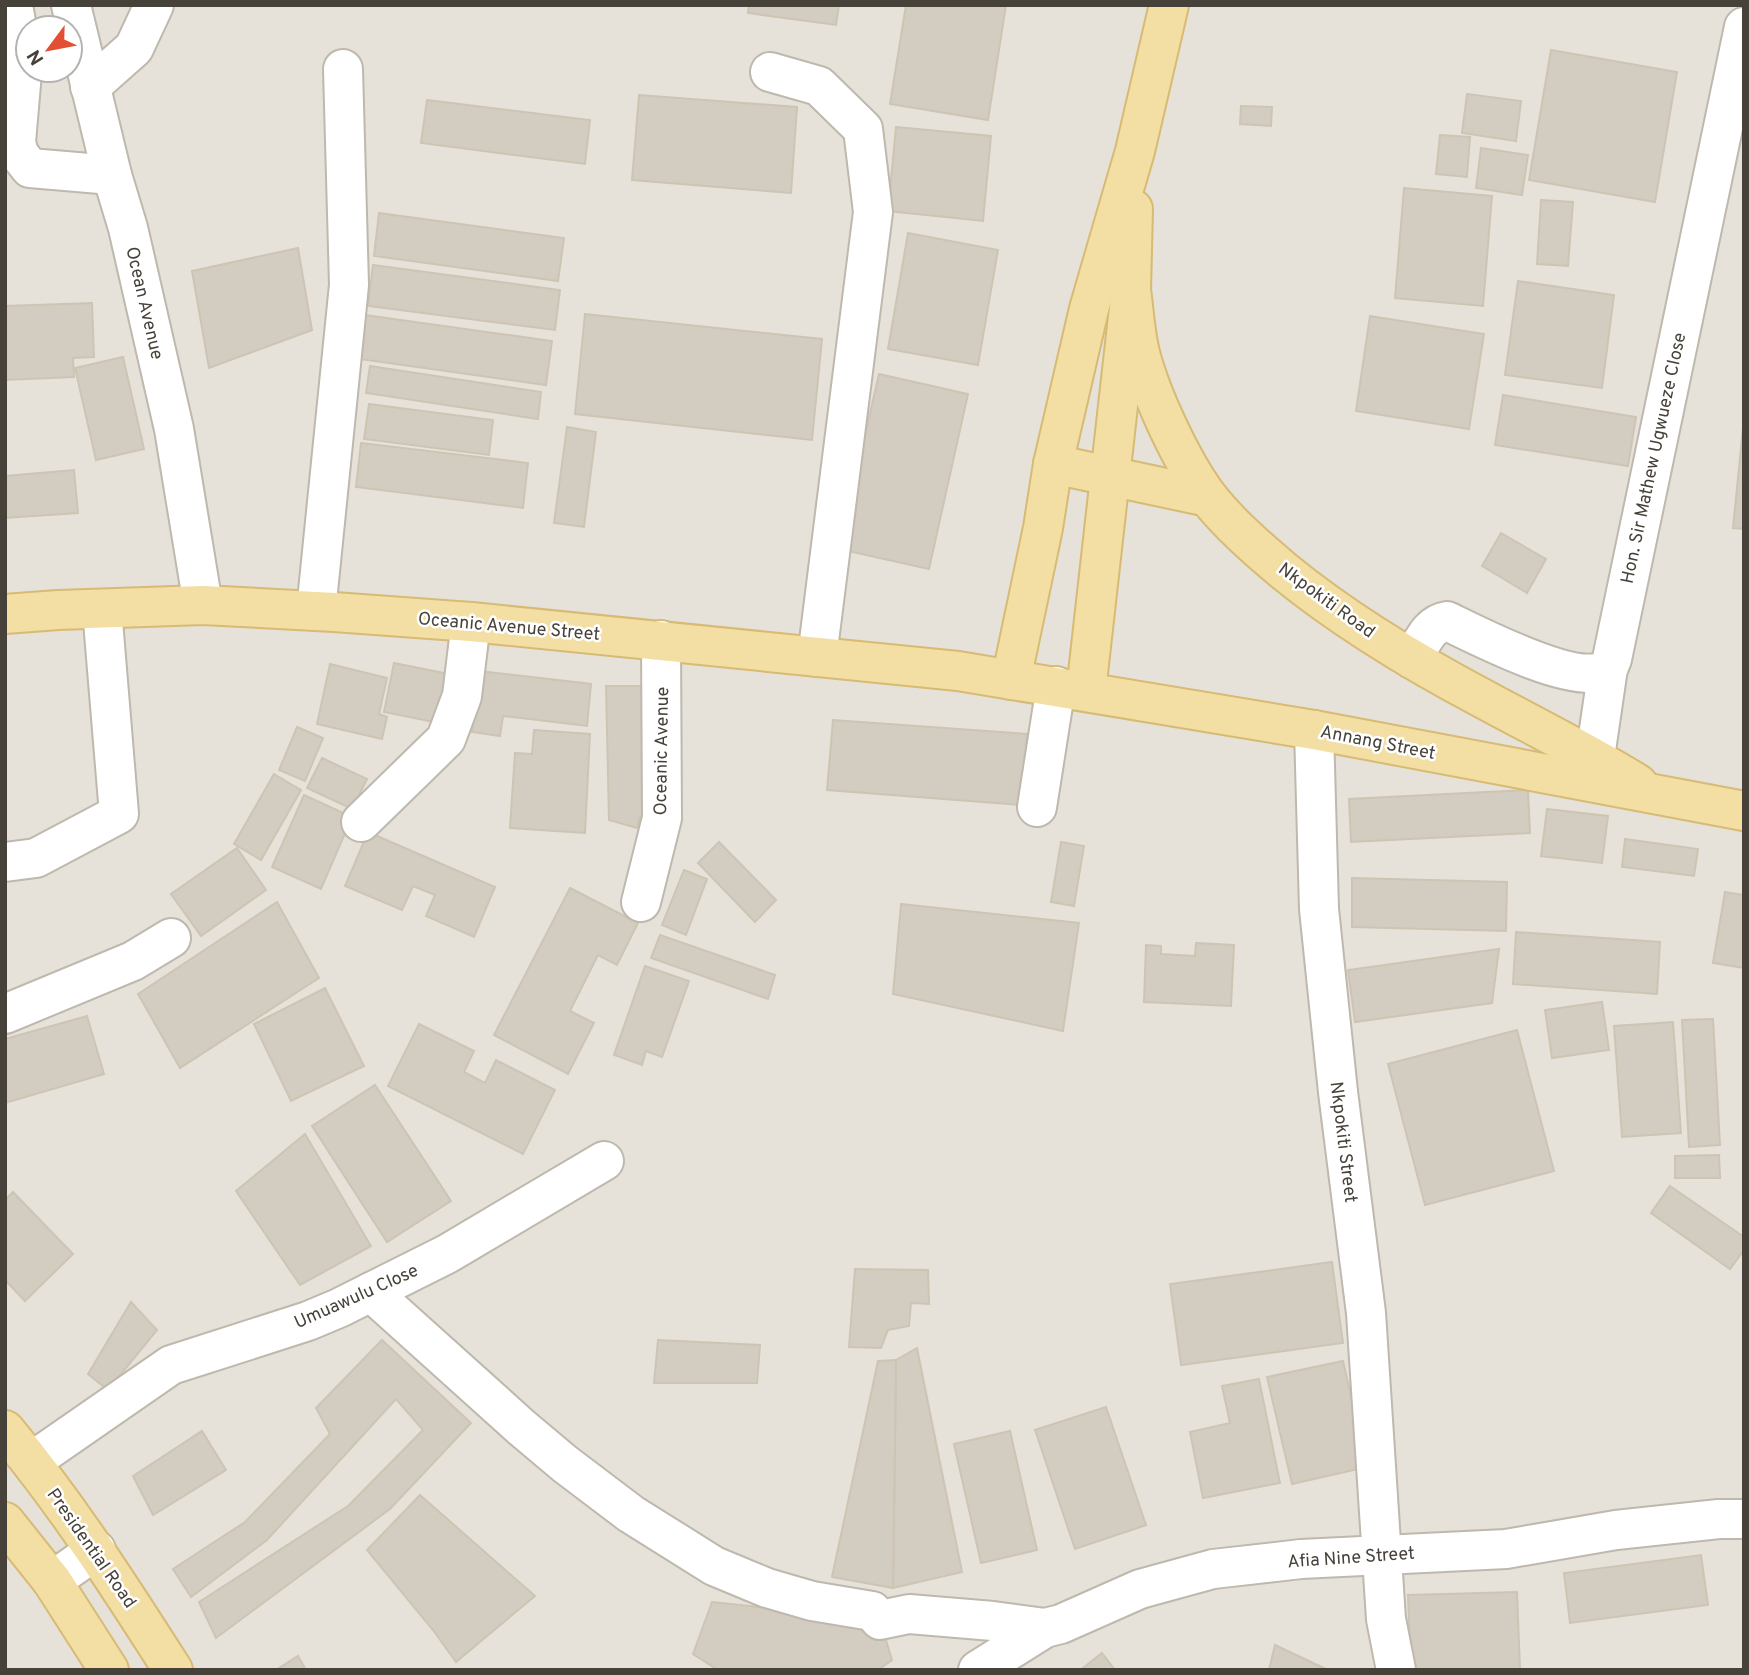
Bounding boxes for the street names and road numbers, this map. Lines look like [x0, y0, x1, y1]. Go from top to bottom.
street label: Ocean Avenue [119, 245, 168, 362]
street label: Hon. Sir Mathew Ugwueze Close [1617, 331, 1692, 586]
street label: Nkpokiti Road [1273, 558, 1379, 644]
street label: Oceanic Avenue Street [417, 608, 601, 647]
street label: Oceanic Avenue [650, 686, 675, 816]
street label: Annang Street [1318, 721, 1437, 766]
street label: Nkpokiti Street [1324, 1080, 1361, 1204]
street label: Umuawulu Close [291, 1260, 422, 1335]
street label: Presidential Road [41, 1484, 141, 1613]
street label: Afia Nine Street [1287, 1543, 1416, 1574]

